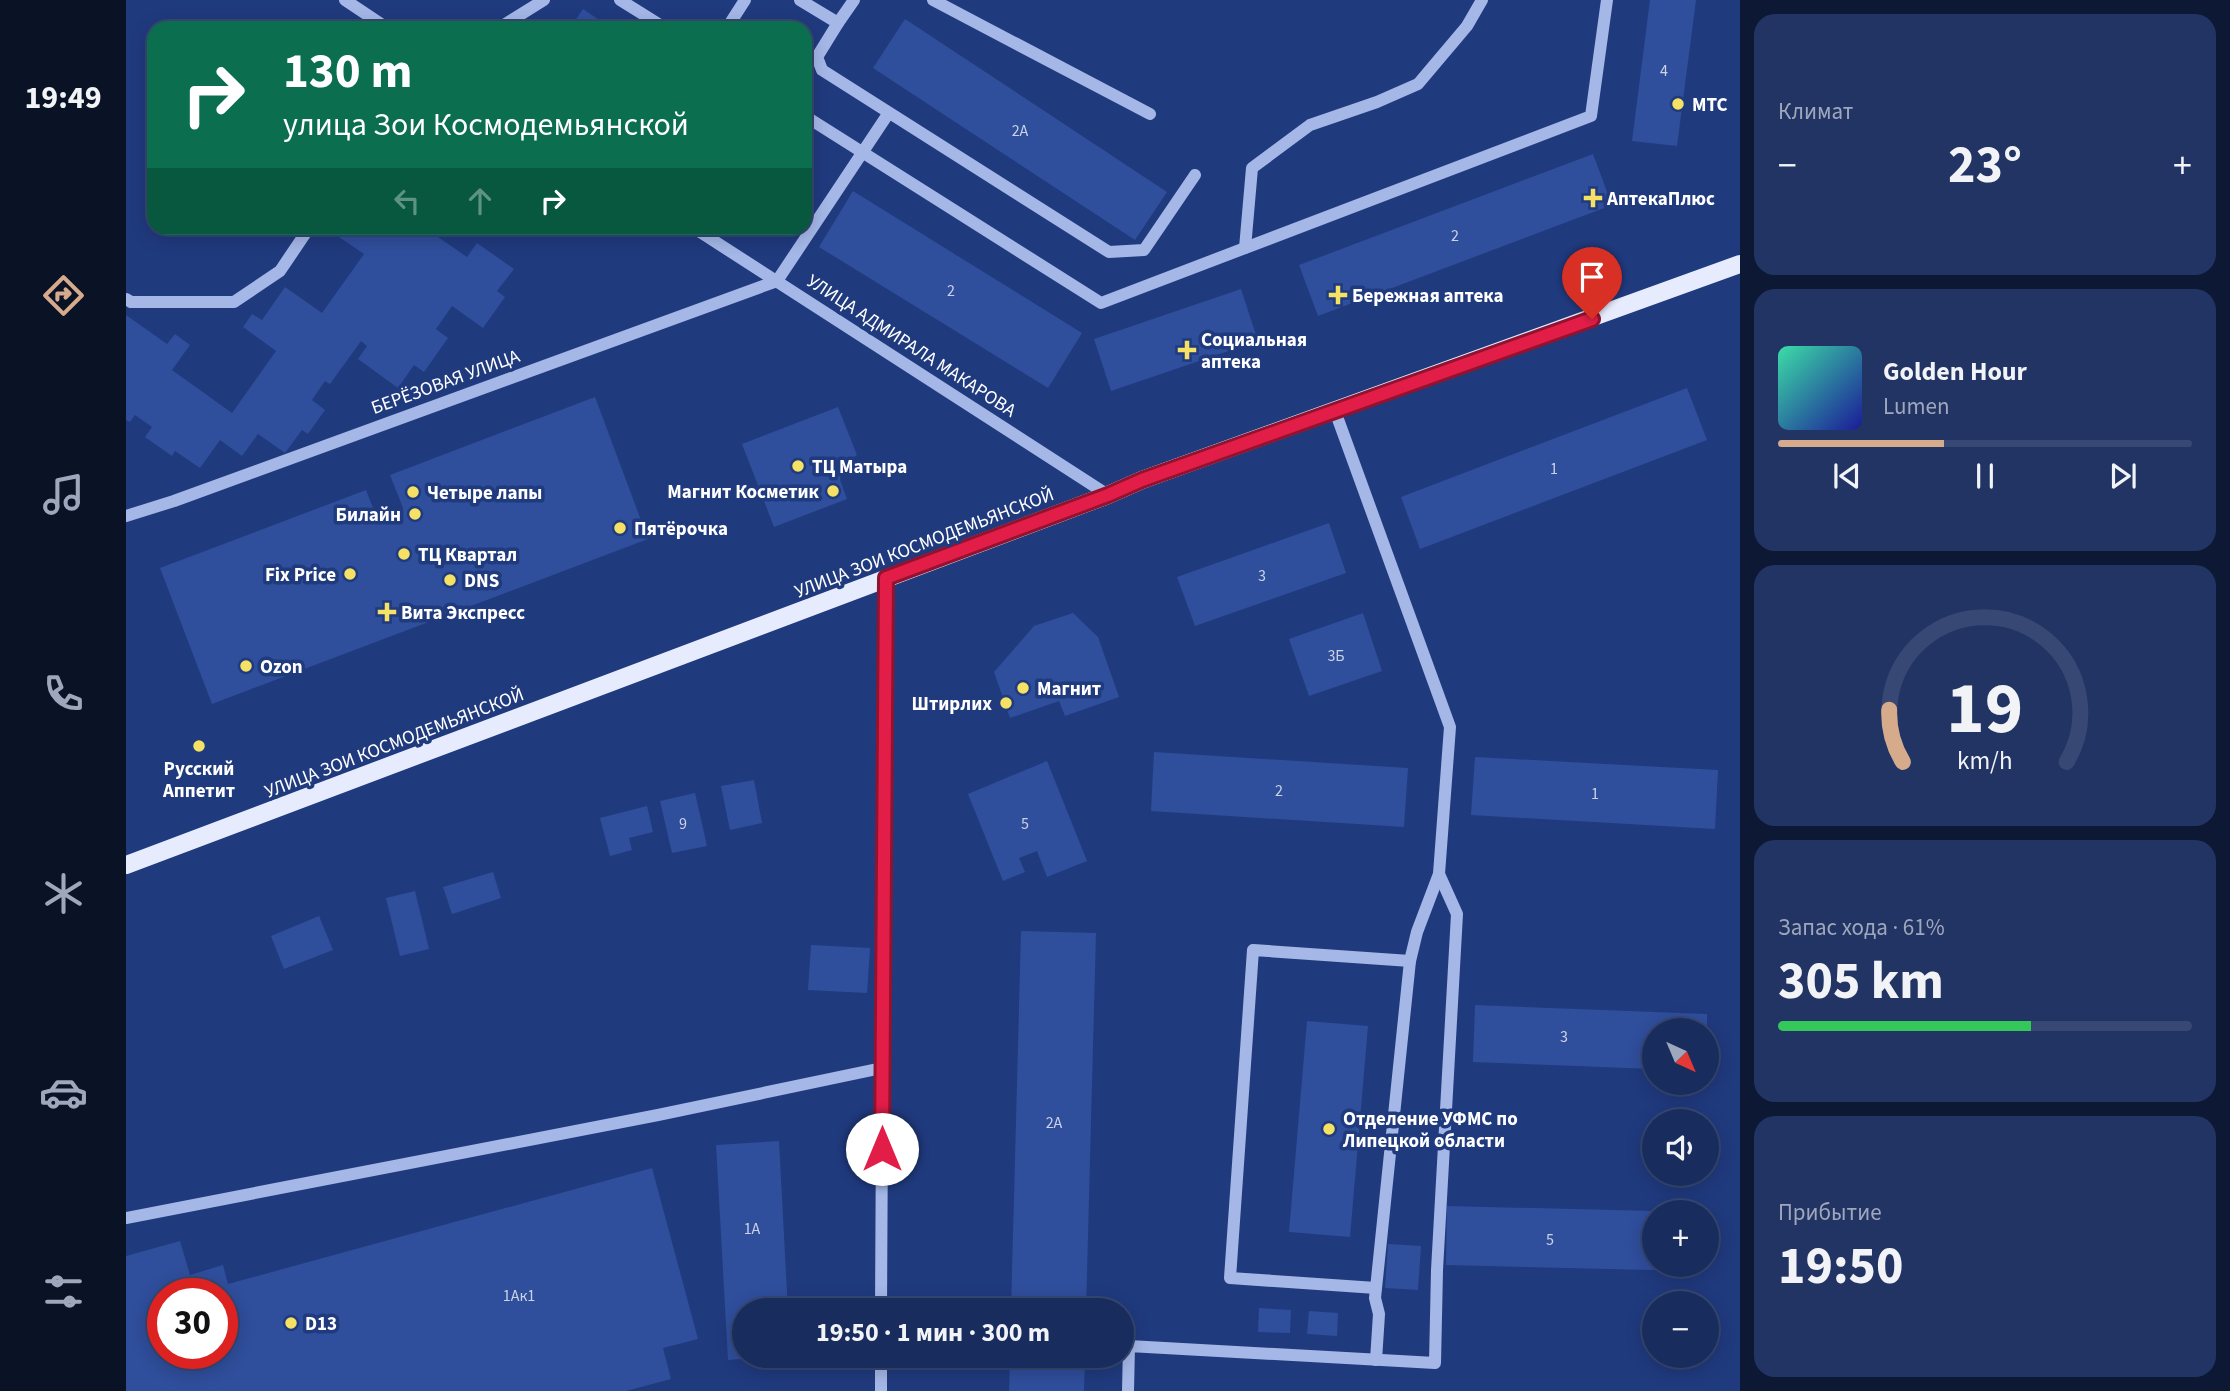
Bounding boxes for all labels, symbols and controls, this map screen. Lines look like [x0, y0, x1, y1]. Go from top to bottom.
text: 130 m [283, 37, 412, 107]
icon: right [168, 49, 259, 140]
house number: 4 [1660, 60, 1668, 82]
text: 19:49 [24, 75, 102, 121]
place label: МТС [1692, 92, 1728, 119]
text: Климат [1778, 95, 1853, 128]
marker: МТС [1670, 96, 1686, 112]
text: улица Зои Космодемьянской [283, 102, 689, 148]
house number: 2А [1012, 120, 1029, 142]
text: 23° [1948, 129, 2022, 203]
text: − [1778, 139, 1797, 193]
text: + [2173, 139, 2192, 193]
icon: left [388, 182, 426, 220]
icon: ahead [461, 182, 499, 220]
icon: right [534, 182, 572, 220]
place label: АптекаПлюс [1606, 186, 1715, 213]
marker: АптекаПлюс [1585, 190, 1601, 206]
house number: 2 [1451, 225, 1459, 247]
pin [1562, 247, 1622, 319]
icon: arrive [1573, 258, 1611, 296]
street label: УЛИЦА АДМИРАЛА МАКАРОВА [801, 268, 1022, 425]
icon: directions [39, 271, 88, 320]
house number: 2 [947, 280, 955, 302]
place label: Бережная аптека [1352, 283, 1504, 310]
marker: Бережная аптека [1330, 287, 1346, 303]
place label: Социальная аптека [1201, 327, 1307, 376]
marker: Социальная аптека [1179, 342, 1195, 358]
street label: БЕРЁЗОВАЯ УЛИЦА [367, 343, 524, 422]
text: Golden Hour [1883, 353, 2027, 390]
text: Lumen [1883, 390, 1950, 423]
place label: ТЦ Матыра [812, 454, 907, 481]
icon: previous [1828, 457, 1866, 495]
icon: pause [1966, 457, 2004, 495]
icon: next [2104, 457, 2142, 495]
marker: ТЦ Матыра [790, 458, 806, 474]
house number: 1 [1550, 458, 1558, 480]
icon: music [39, 470, 88, 519]
place label: Магнит Косметик [667, 479, 820, 506]
place label: Четыре лапы [427, 480, 542, 507]
street label: УЛИЦА ЗОИ КОСМОДЕМЬЯНСКОЙ [791, 481, 1058, 605]
marker: Магнит Косметик [825, 483, 841, 499]
marker: Четыре лапы [405, 484, 421, 500]
place label: Билайн [335, 502, 401, 529]
marker: Билайн [407, 506, 423, 522]
place label: Пятёрочка [634, 516, 728, 543]
marker: Пятёрочка [612, 520, 628, 536]
place label: ТЦ Квартал [418, 542, 517, 569]
marker: ТЦ Квартал [396, 546, 412, 562]
place label: Fix Price [265, 562, 336, 589]
house number: 3 [1258, 565, 1266, 587]
marker: Fix Price [342, 566, 358, 582]
place label: DNS [464, 568, 499, 595]
marker: DNS [442, 572, 458, 588]
place label: Вита Экспресс [401, 600, 525, 627]
marker: Вита Экспресс [379, 604, 395, 620]
house number: 3Б [1327, 645, 1345, 667]
place label: Ozon [260, 654, 303, 681]
text: 19 [1947, 657, 2023, 761]
marker: Ozon [238, 658, 254, 674]
icon: phone [39, 669, 88, 718]
place label: Магнит [1037, 676, 1101, 703]
marker: Магнит [1015, 680, 1031, 696]
street label: УЛИЦА ЗОИ КОСМОДЕМЬЯНСКОЙ [261, 681, 528, 805]
place label: Штирлих [912, 691, 992, 718]
marker: Штирлих [998, 695, 1014, 711]
marker: Русский Аппетит [191, 738, 207, 754]
text: km/h [1957, 742, 2013, 778]
place label: Русский Аппетит [162, 756, 235, 805]
house number: 2 [1275, 780, 1283, 802]
house number: 1 [1591, 783, 1599, 805]
house number: 9 [679, 813, 687, 835]
house number: 5 [1021, 813, 1029, 835]
icon: climate [39, 869, 88, 918]
text: Запас хода · 61% [1778, 911, 1945, 944]
text: 305 km [1778, 945, 1944, 1019]
north arrow [1642, 1018, 1718, 1096]
map controls [1642, 1018, 1719, 1368]
house number: 3 [1560, 1026, 1568, 1048]
icon: car [39, 1068, 88, 1117]
place label: Отделение УФМС по Липецкой области [1342, 1106, 1518, 1155]
button: sound [1642, 1109, 1719, 1186]
position arrow [845, 1112, 919, 1186]
house number: 2А [1046, 1112, 1063, 1134]
marker: Отделение УФМС по Липецкой области [1321, 1121, 1337, 1137]
text: Прибытие [1778, 1196, 1882, 1229]
button: + [1642, 1200, 1719, 1277]
house number: 1А [744, 1218, 761, 1240]
house number: 5 [1546, 1229, 1554, 1251]
text: 19:50 [1778, 1230, 1903, 1304]
icon: filters [39, 1267, 88, 1316]
speed limit sign: 30 [147, 1278, 238, 1369]
house number: 1Ак1 [503, 1285, 535, 1307]
button: − [1642, 1291, 1719, 1368]
place label: D13 [305, 1311, 337, 1338]
text: 19:50 · 1 мин · 300 m [816, 1314, 1050, 1351]
marker: D13 [283, 1315, 299, 1331]

